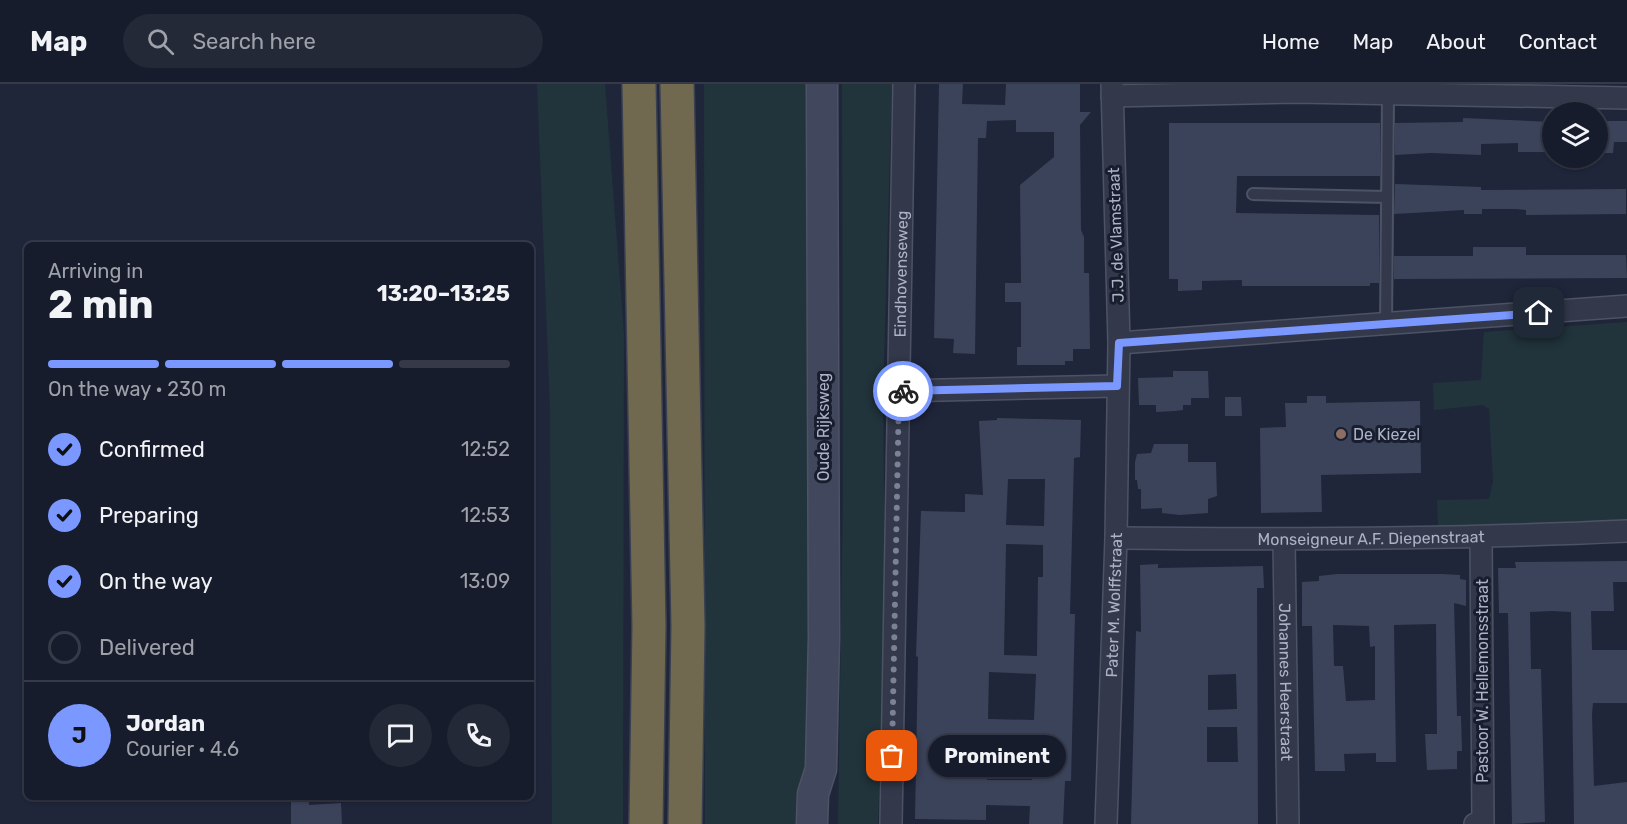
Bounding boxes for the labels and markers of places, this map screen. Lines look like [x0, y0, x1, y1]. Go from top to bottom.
pin [1513, 287, 1564, 338]
place label: De Kiezel [1353, 425, 1420, 444]
marker: De Kiezel [1334, 427, 1348, 441]
pin [866, 730, 917, 781]
callout: Prominent [928, 735, 1066, 777]

